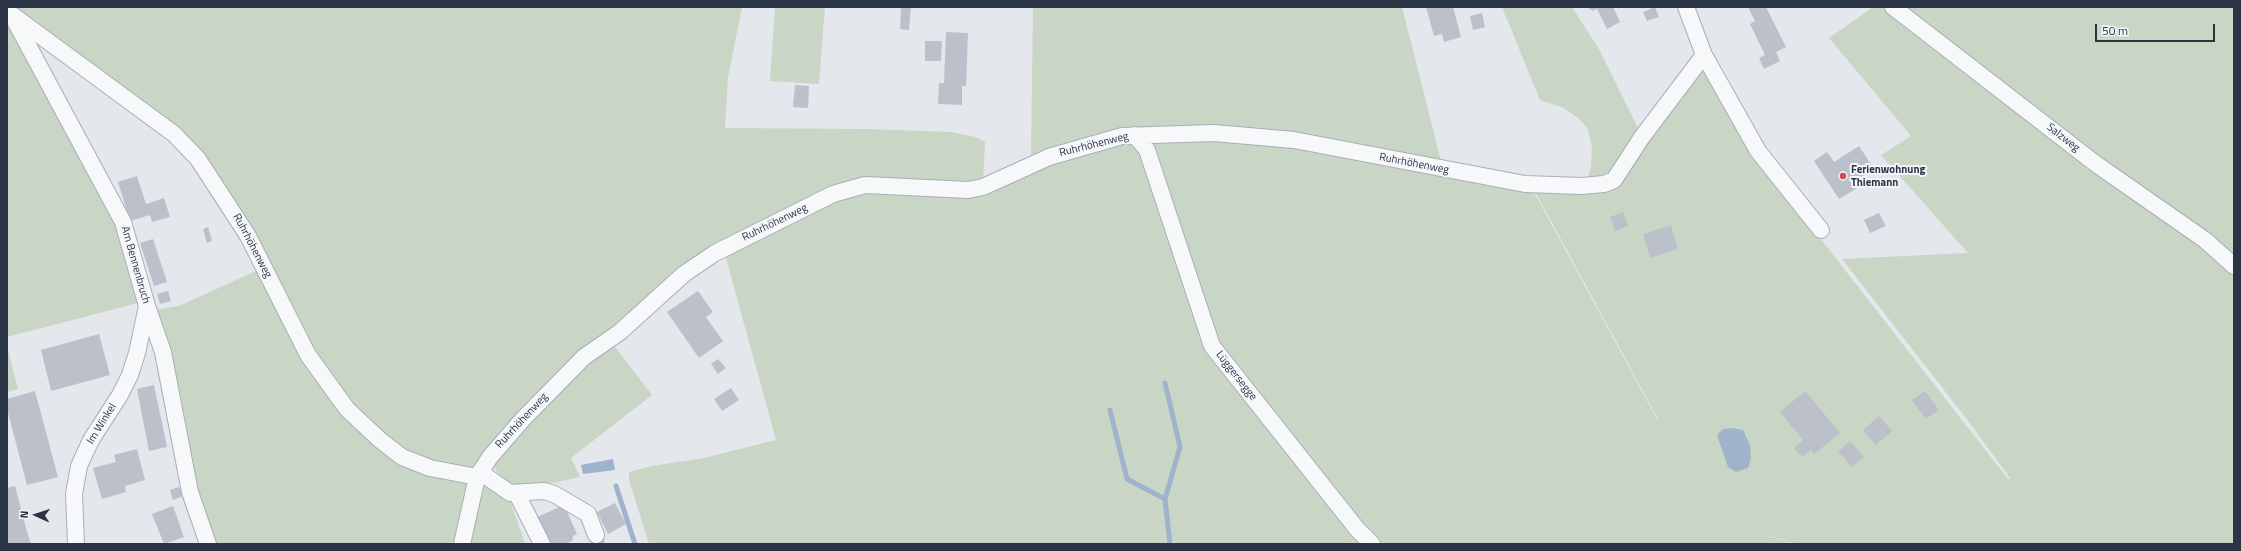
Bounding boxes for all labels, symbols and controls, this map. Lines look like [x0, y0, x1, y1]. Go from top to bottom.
scale bar [2097, 16, 2217, 42]
text: 50 m [2102, 21, 2128, 40]
street label: Salzweg [2044, 121, 2082, 155]
street label: Ruhrhöhenweg [1058, 130, 1130, 160]
street label: Ruhrhöhenweg [1378, 151, 1450, 177]
place label: Ferienwohnung Thiemann [1851, 163, 1925, 189]
marker: Ferienwohnung Thiemann [1838, 171, 1848, 181]
street label: Ruhrhöhenweg [740, 202, 810, 244]
street label: Ruhrhöhenweg [230, 212, 274, 280]
street label: Am Bennenbruch [118, 225, 152, 305]
street label: Lüggersegge [1213, 349, 1259, 403]
street label: Ruhrhöhenweg [493, 391, 551, 451]
street label: Im Winkel [84, 401, 120, 447]
north arrow [16, 495, 56, 535]
text: N [16, 510, 32, 519]

